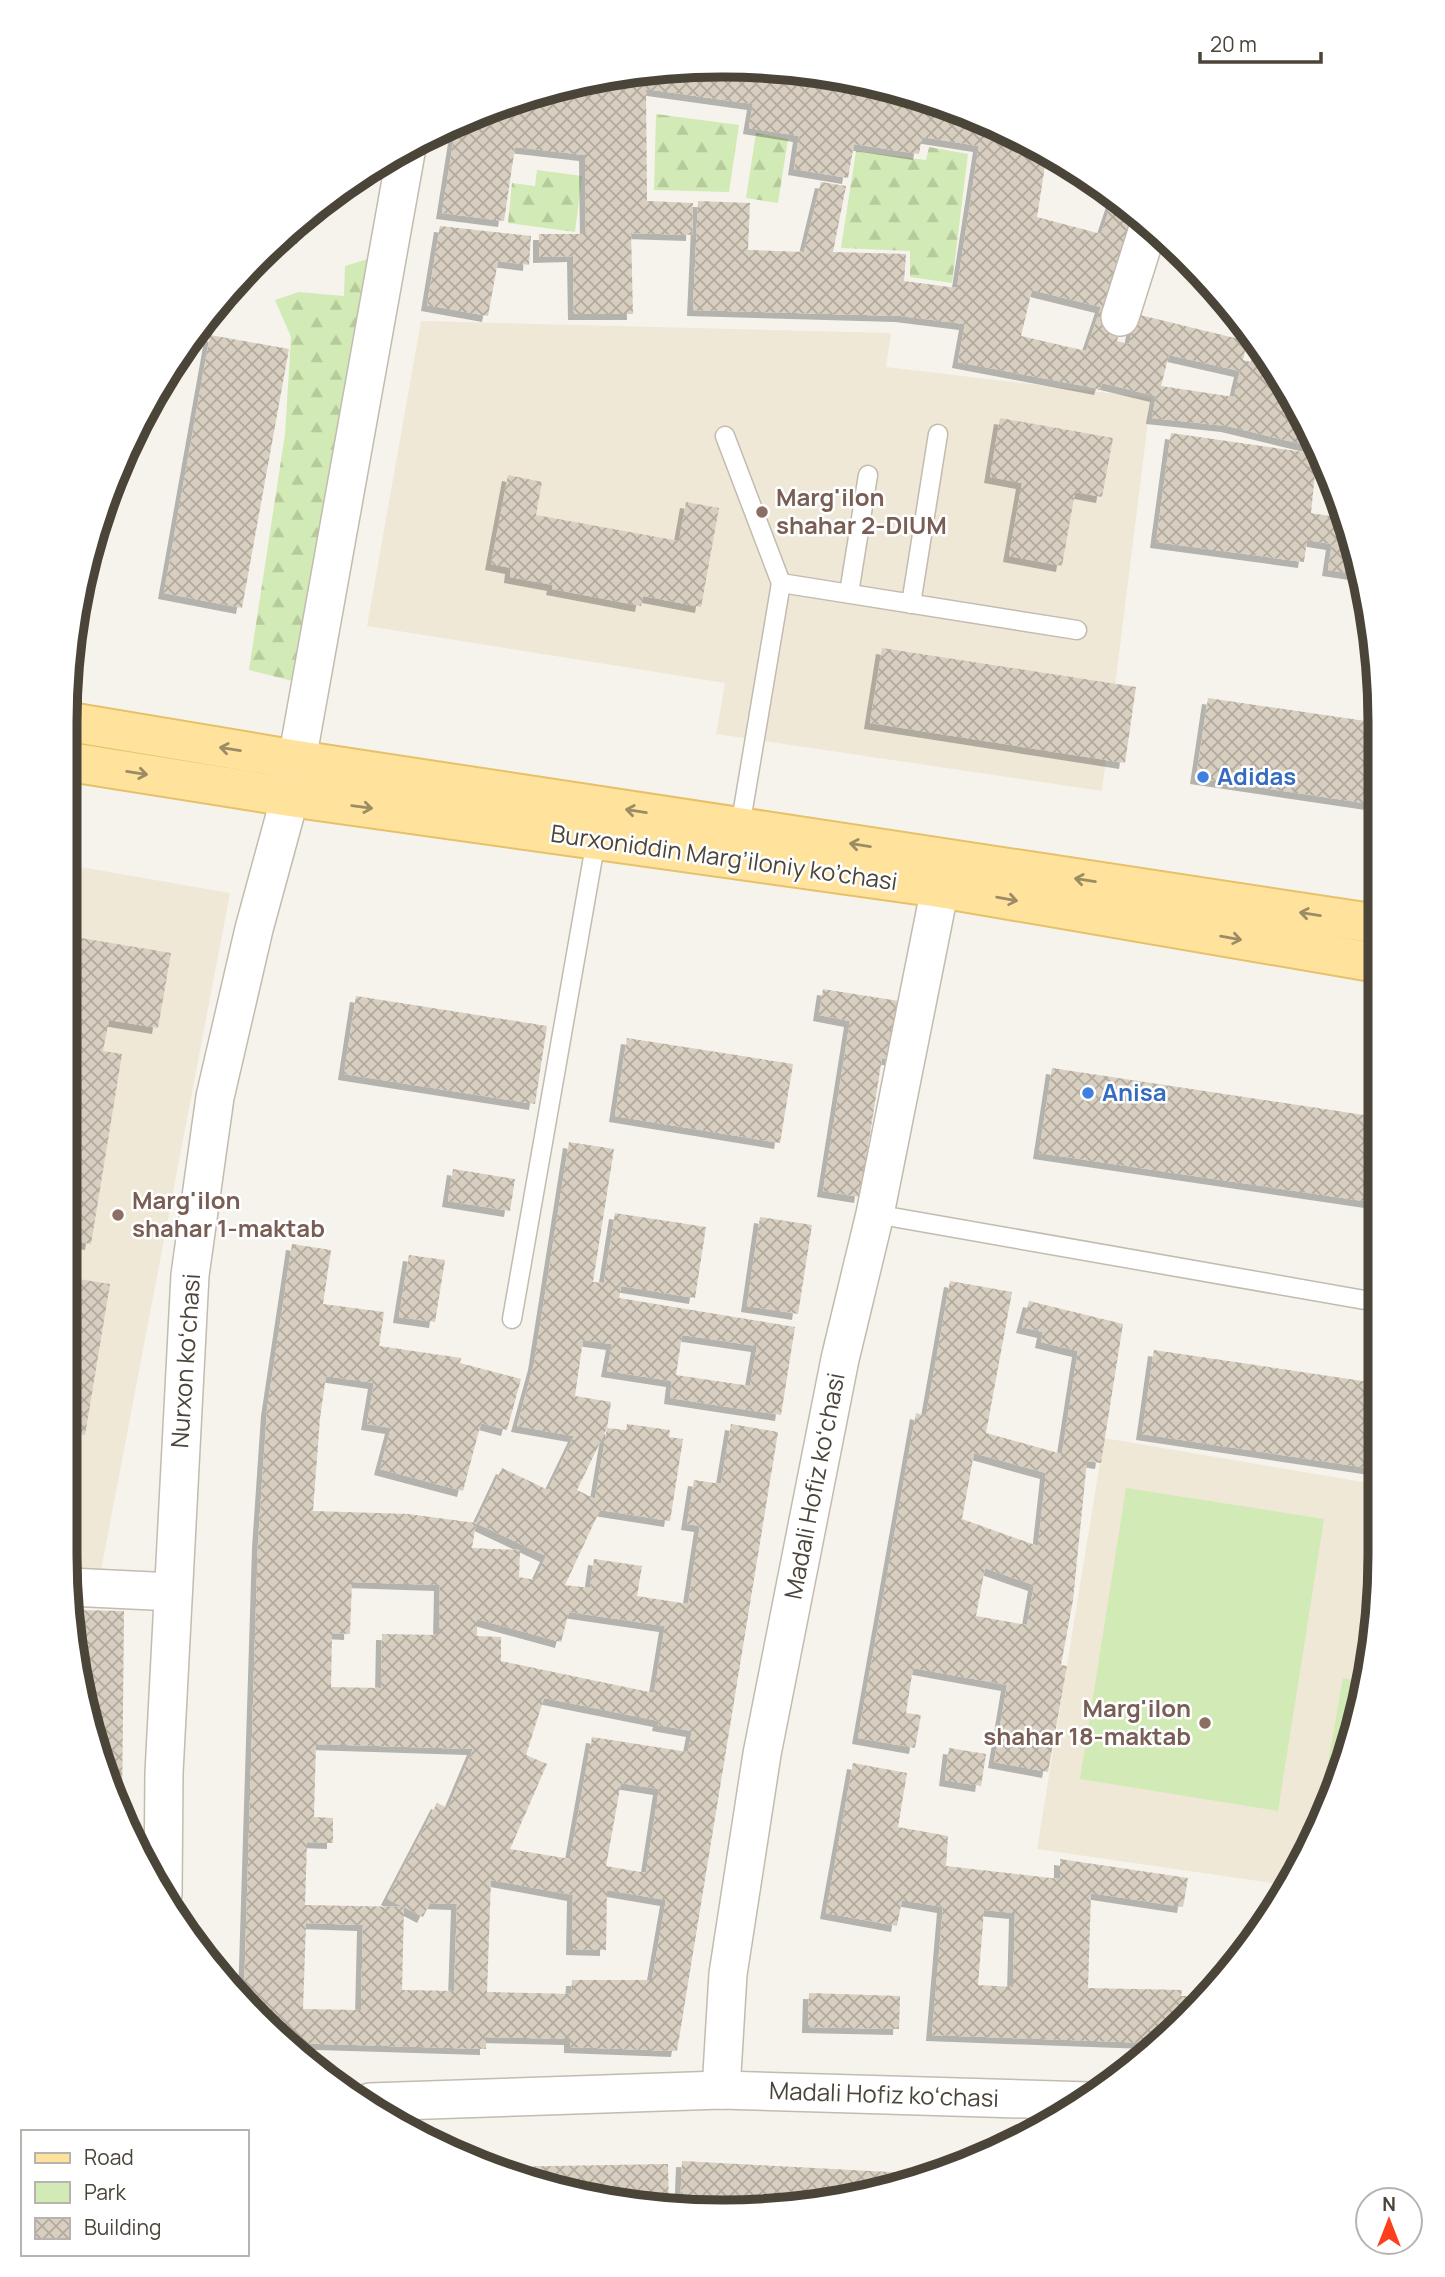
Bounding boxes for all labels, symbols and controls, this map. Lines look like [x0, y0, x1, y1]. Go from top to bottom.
scale bar [1200, 21, 1321, 65]
text: 20 m [1210, 30, 1257, 58]
place label: Marg'ilon shahar 2-DIUM [776, 480, 947, 541]
marker: Marg'ilon shahar 2-DIUM [754, 504, 770, 520]
one-way arrow [219, 742, 242, 755]
place label: Adidas [1217, 759, 1296, 792]
one-way arrow [125, 767, 148, 780]
marker: Adidas [1195, 769, 1211, 785]
one-way arrow [350, 801, 373, 814]
one-way arrow [625, 804, 647, 817]
street label: Burxoniddin Marg’iloniy ko’chasi [549, 816, 900, 897]
one-way arrow [850, 838, 872, 851]
one-way arrow [1074, 873, 1097, 886]
one-way arrow [995, 893, 1018, 906]
one-way arrow [1299, 907, 1322, 920]
one-way arrow [1219, 932, 1242, 945]
place label: Anisa [1102, 1075, 1167, 1108]
marker: Anisa [1080, 1085, 1096, 1101]
place label: Marg'ilon shahar 1-maktab [132, 1183, 325, 1244]
marker: Marg'ilon shahar 1-maktab [110, 1207, 126, 1223]
street label: Nurxon koʻchasi [162, 1272, 207, 1449]
street label: Madali Hofiz koʻchasi [775, 1370, 852, 1602]
place label: Marg'ilon shahar 18-maktab [983, 1691, 1191, 1752]
marker: Marg'ilon shahar 18-maktab [1197, 1715, 1213, 1731]
street label: Madali Hofiz koʻchasi [769, 2073, 1000, 2114]
legend [21, 2130, 248, 2256]
text: Road [84, 2143, 134, 2171]
text: Park [84, 2178, 126, 2206]
north arrow [1354, 2186, 1424, 2256]
text: N [1382, 2191, 1396, 2217]
text: Building [84, 2213, 161, 2241]

